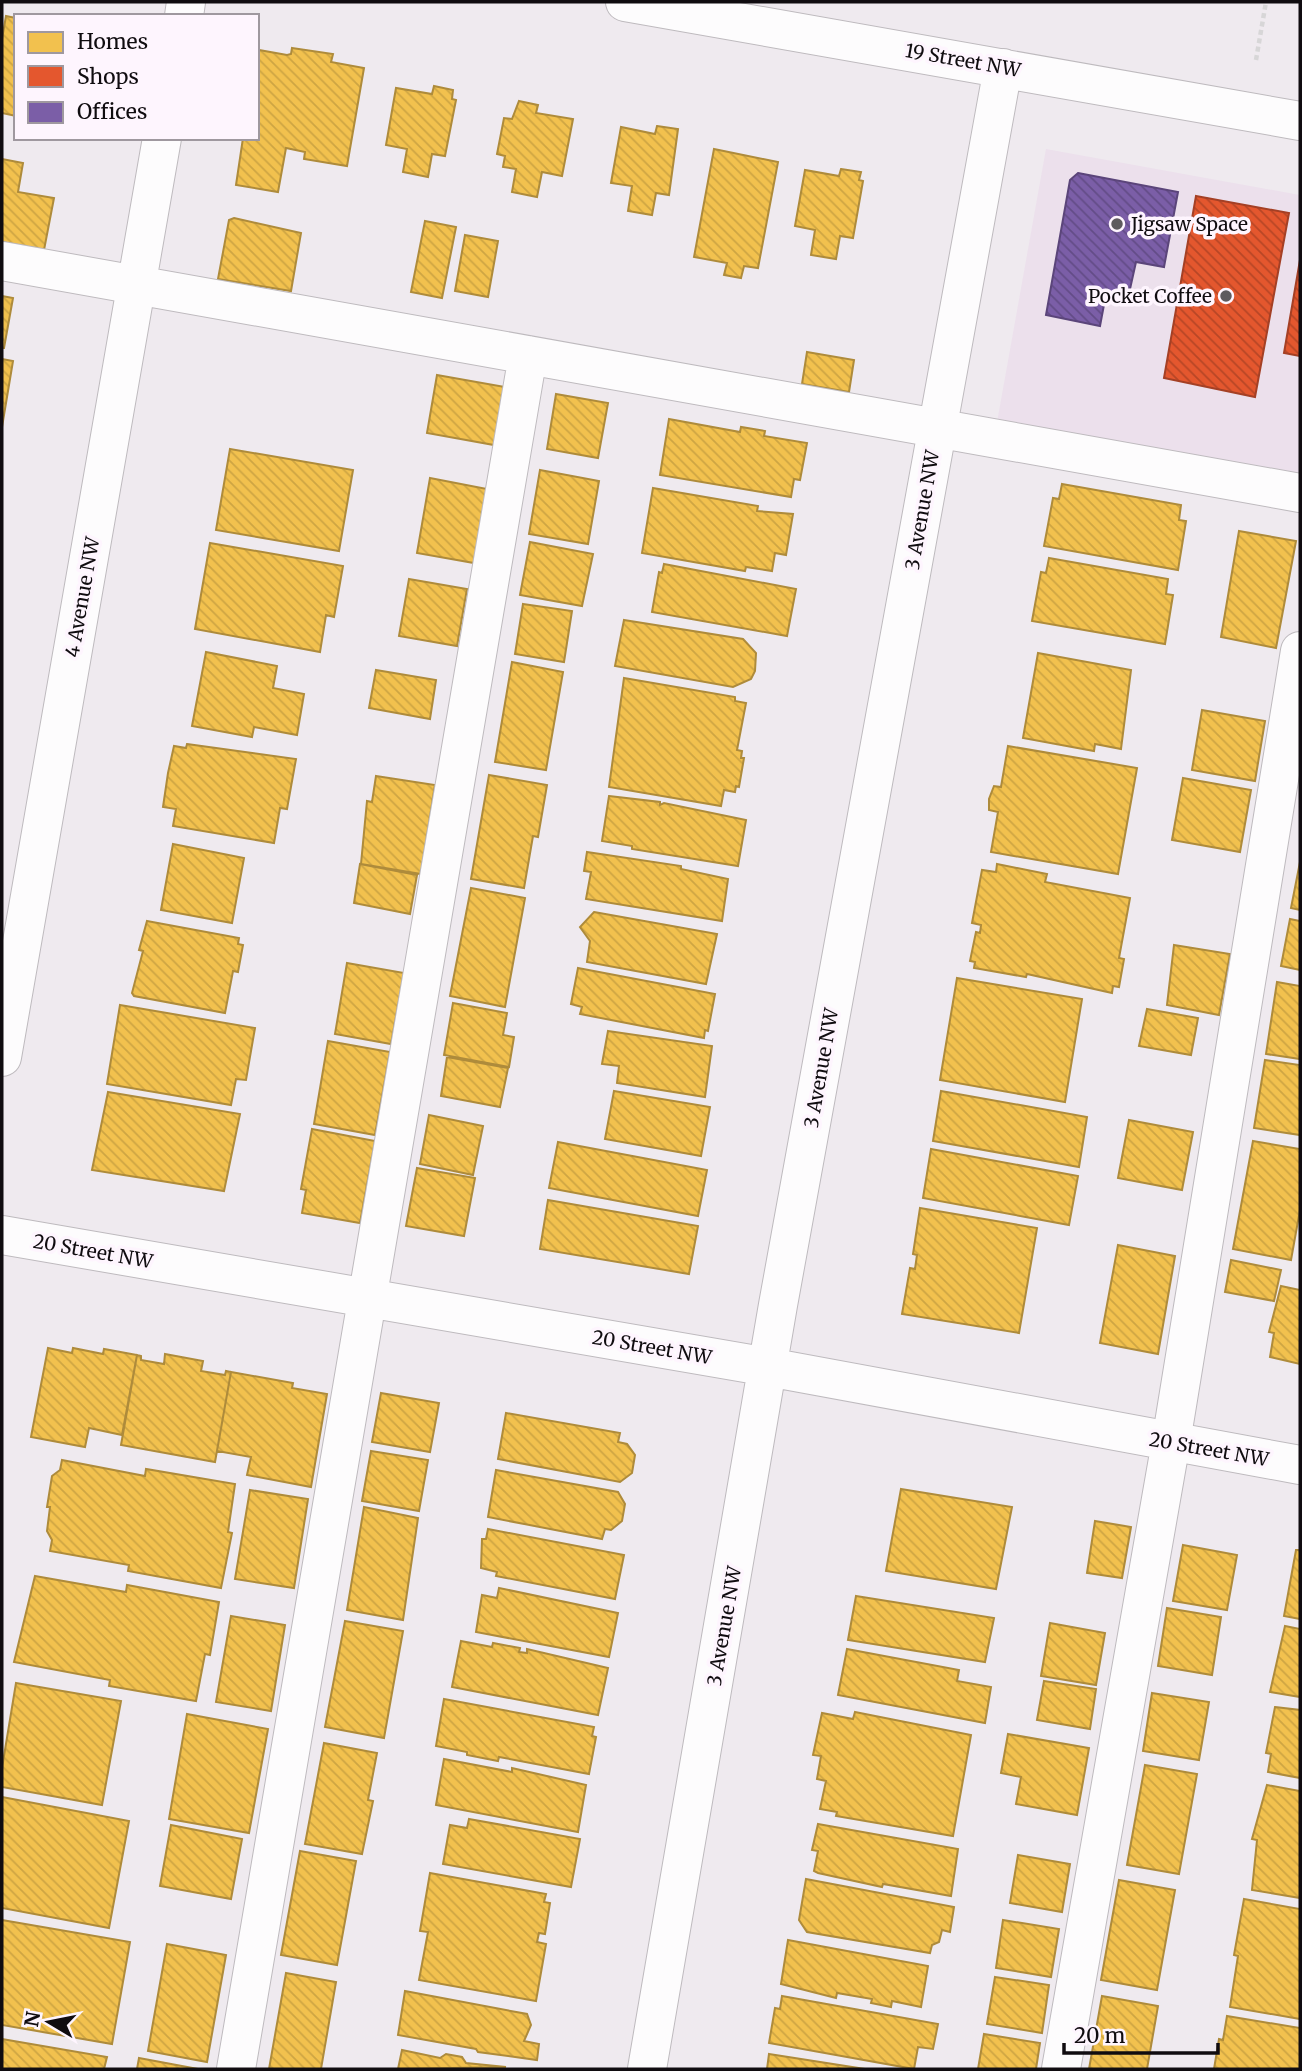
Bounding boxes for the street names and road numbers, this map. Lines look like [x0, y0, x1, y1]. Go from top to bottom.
street label: 19 Street NW [903, 38, 1024, 82]
street label: 3 Avenue NW [900, 447, 945, 572]
street label: 4 Avenue NW [60, 534, 105, 659]
street label: 3 Avenue NW [799, 1005, 844, 1130]
street label: 20 Street NW [31, 1229, 156, 1273]
street label: 20 Street NW [590, 1325, 715, 1369]
street label: 20 Street NW [1147, 1427, 1272, 1471]
street label: 3 Avenue NW [702, 1563, 747, 1688]

